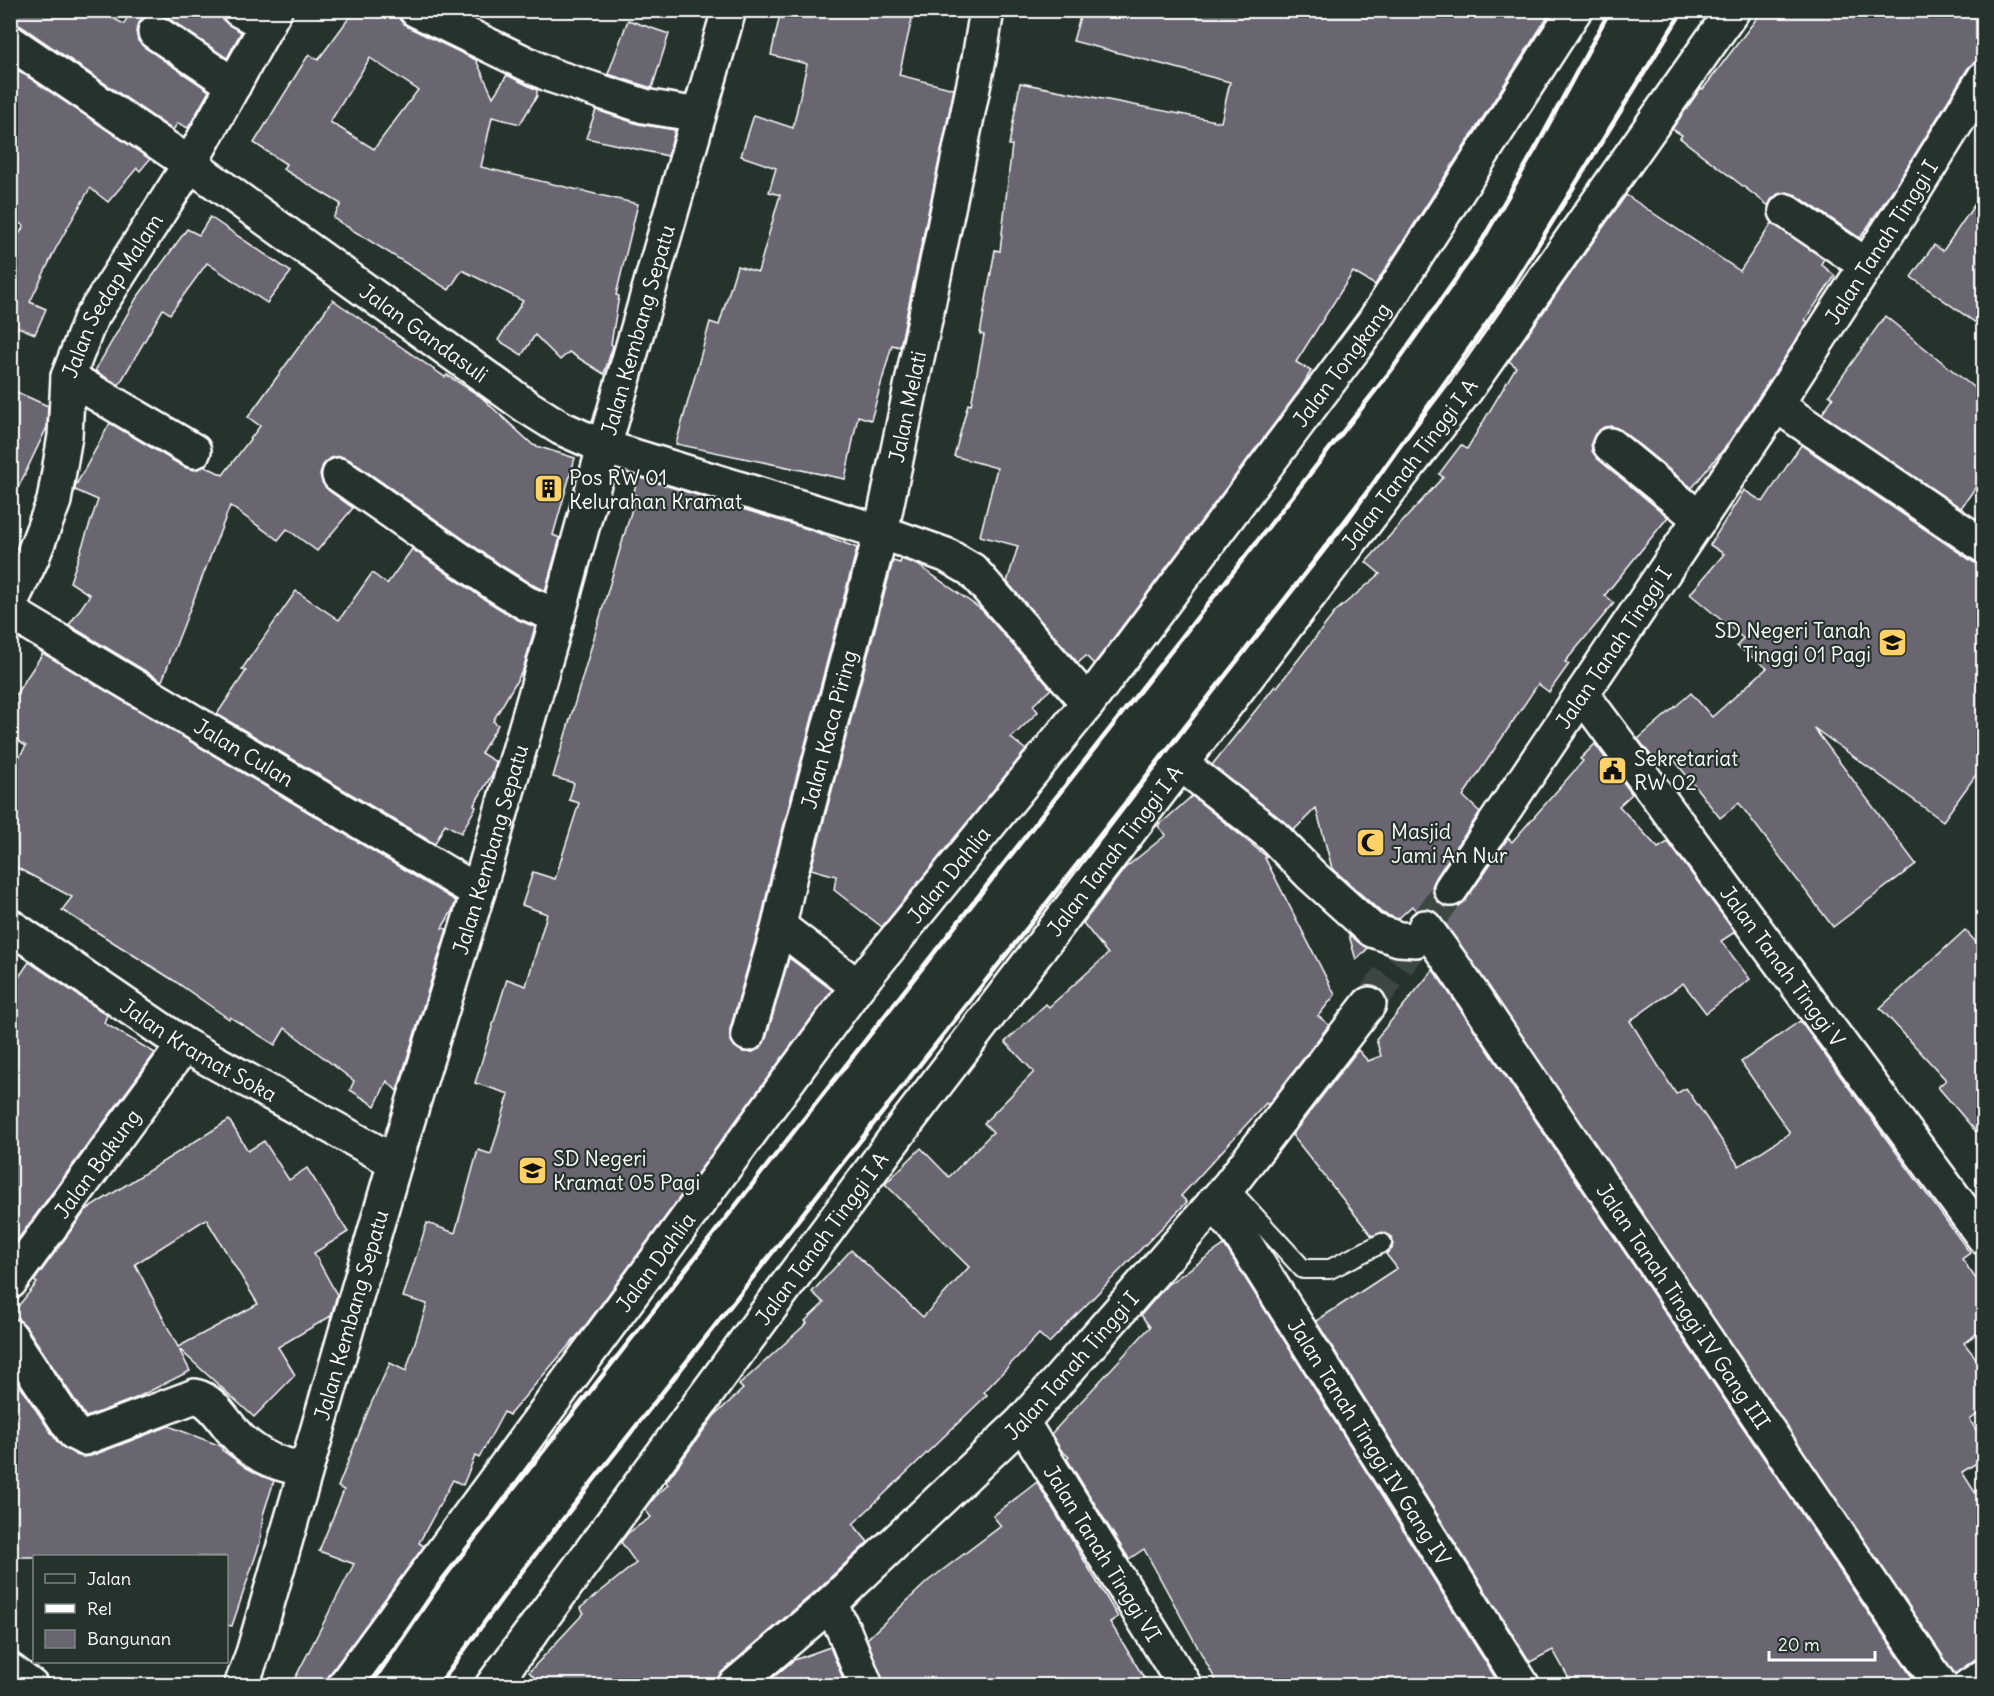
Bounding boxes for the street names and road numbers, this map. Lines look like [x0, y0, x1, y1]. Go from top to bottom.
street label: Jalan Tanah Tinggi I [1819, 155, 1944, 329]
street label: Jalan Sedap Malam [56, 208, 168, 381]
street label: Jalan Kembang Sepatu [595, 222, 680, 438]
street label: Jalan Gandasuli [355, 277, 493, 388]
street label: Jalan Tongkang [1286, 297, 1396, 432]
street label: Jalan Melati [882, 349, 932, 465]
street label: Jalan Tanah Tinggi I A [1336, 373, 1483, 555]
street label: Jalan Tanah Tinggi I [1549, 561, 1677, 734]
street label: Jalan Kaca Piring [795, 647, 863, 812]
street label: Jalan Culan [190, 712, 299, 792]
street label: Jalan Kembang Sepatu [446, 741, 534, 958]
street label: Jalan Tanah Tinggi I A [1041, 760, 1188, 941]
street label: Jalan Dahlia [901, 821, 996, 928]
street label: Jalan Tanah Tinggi V [1714, 880, 1851, 1052]
street label: Jalan Kramat Soka [115, 992, 282, 1107]
street label: Jalan Bakung [48, 1103, 146, 1224]
street label: Jalan Tanah Tinggi I A [749, 1146, 894, 1330]
street label: Jalan Tanah Tinggi IV Gang III [1591, 1178, 1777, 1434]
street label: Jalan Kembang Sepatu [308, 1207, 394, 1423]
street label: Jalan Dahlia [610, 1207, 701, 1317]
street label: Jalan Tanah Tinggi I [998, 1285, 1144, 1445]
street label: Jalan Tanah Tinggi IV Gang IV [1282, 1313, 1457, 1570]
street label: Jalan Tanah Tinggi VI [1038, 1460, 1168, 1646]

